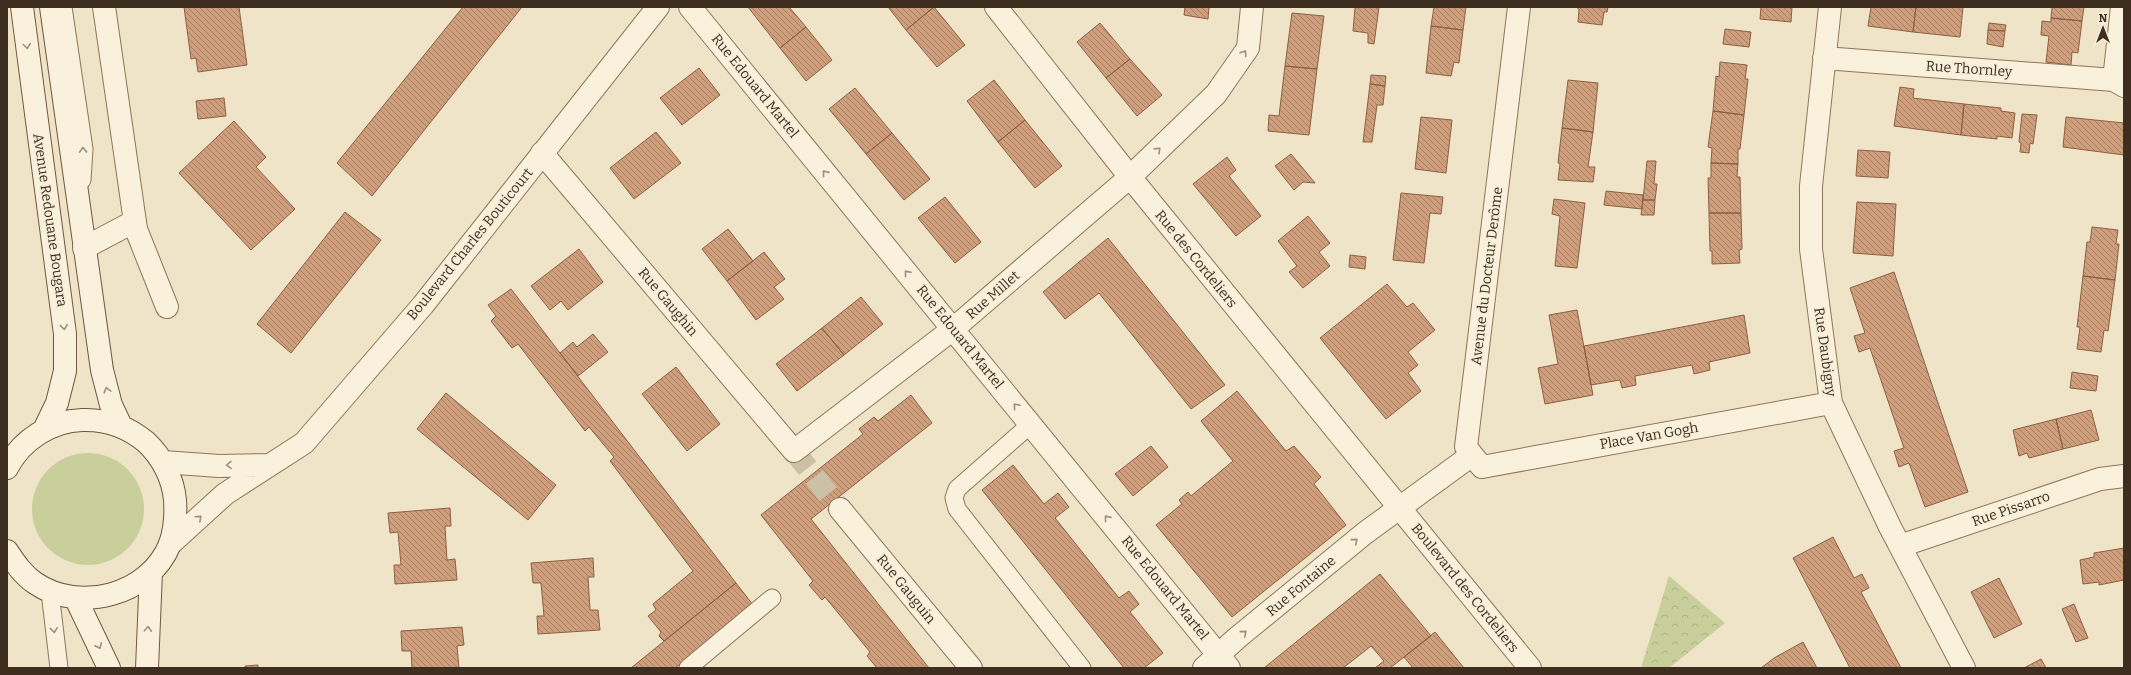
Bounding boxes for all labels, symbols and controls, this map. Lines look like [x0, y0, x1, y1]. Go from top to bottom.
north arrow [2083, 8, 2123, 48]
text: N [2099, 12, 2108, 25]
street label: Rue Edouard Martel [708, 31, 802, 141]
one-way arrow [22, 43, 31, 49]
one-way arrow [1239, 50, 1247, 57]
street label: Rue Thornley [1925, 58, 2013, 81]
street label: Avenue Redouane Bougara [29, 132, 71, 308]
one-way arrow [79, 147, 88, 153]
one-way arrow [1153, 147, 1161, 155]
street label: Boulevard Charles Bouticourt [403, 165, 537, 323]
one-way arrow [823, 170, 830, 177]
street label: Avenue du Docteur Derôme [1468, 186, 1506, 366]
street label: Rue des Cordeliers [1151, 207, 1241, 311]
street label: Rue Gaughin [634, 264, 702, 340]
street label: Rue Millet [963, 267, 1023, 323]
one-way arrow [905, 271, 912, 278]
street label: Rue Edouard Martel [913, 282, 1007, 392]
street label: Rue Daubigny [1810, 306, 1840, 398]
one-way arrow [59, 324, 68, 330]
one-way arrow [103, 387, 112, 394]
one-way arrow [1014, 404, 1021, 411]
street label: Place Van Gogh [1598, 419, 1700, 453]
one-way arrow [226, 461, 232, 470]
street label: Rue Pissarro [1970, 488, 2052, 530]
one-way arrow [1105, 515, 1112, 522]
one-way arrow [194, 516, 201, 523]
street label: Boulevard des Cordeliers [1408, 520, 1522, 656]
street label: Rue Edouard Martel [1118, 533, 1212, 643]
one-way arrow [1350, 539, 1358, 546]
street label: Rue Gauguin [873, 551, 939, 627]
street label: Rue Fontaine [1263, 552, 1339, 620]
one-way arrow [143, 626, 152, 632]
one-way arrow [50, 627, 59, 633]
one-way arrow [1239, 630, 1247, 637]
one-way arrow [94, 641, 102, 649]

